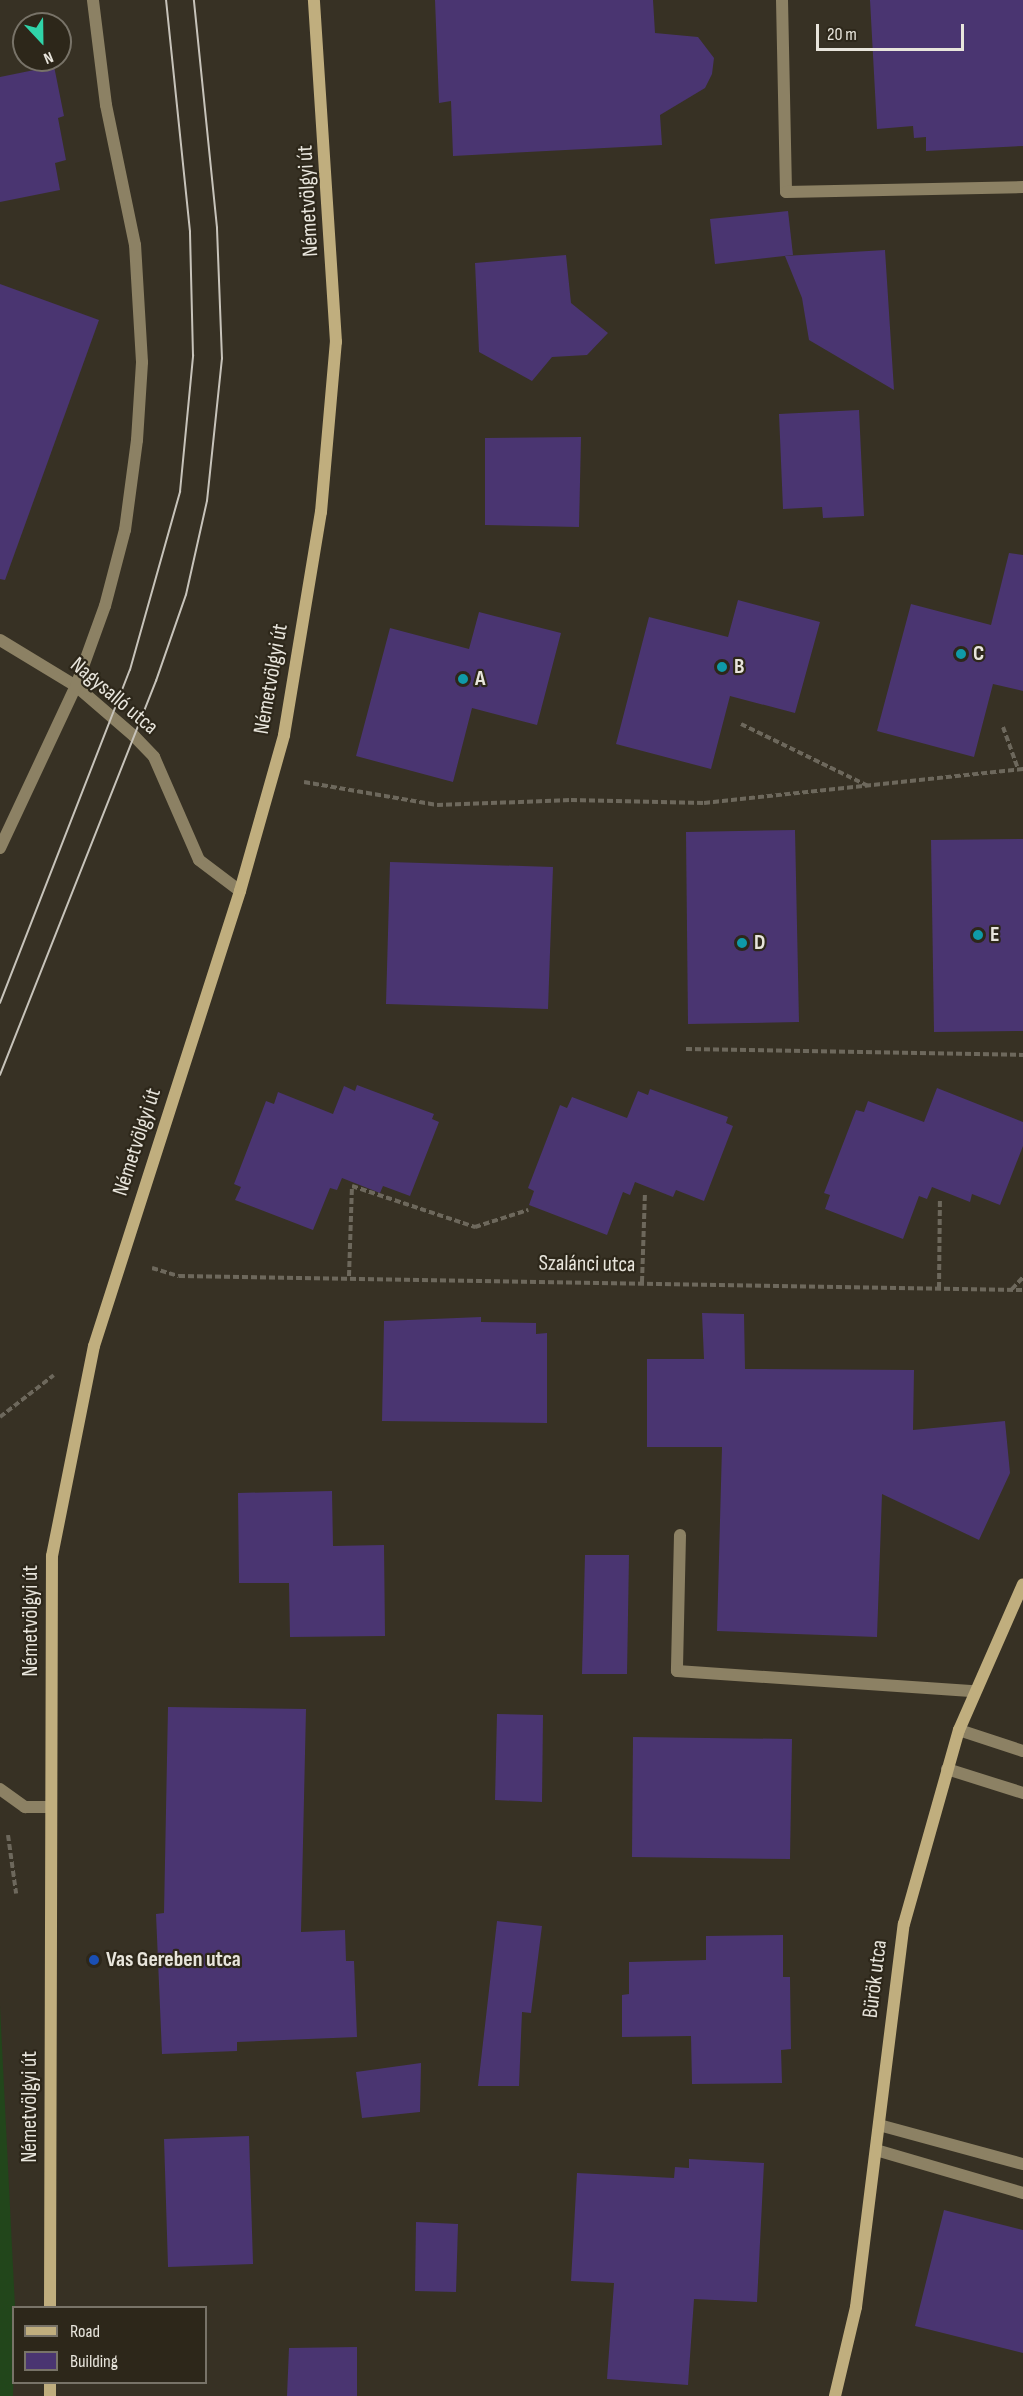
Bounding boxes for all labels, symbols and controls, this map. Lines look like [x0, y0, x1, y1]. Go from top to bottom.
north arrow [12, 12, 72, 72]
scale bar [819, 12, 968, 50]
text: 20 m [827, 24, 857, 45]
text: N [41, 47, 56, 68]
street label: Németvölgyi út [292, 145, 324, 257]
street label: Németvölgyi út [248, 622, 294, 736]
place label: C [973, 641, 984, 667]
marker: C [954, 647, 968, 661]
street label: Nagysalló utca [65, 652, 163, 740]
place label: B [734, 654, 744, 680]
marker: B [715, 660, 729, 674]
place label: A [475, 666, 485, 692]
marker: A [456, 672, 470, 686]
place label: E [990, 922, 1000, 948]
marker: E [971, 928, 985, 942]
place label: D [754, 930, 765, 956]
marker: D [735, 936, 749, 950]
street label: Németvölgyi út [107, 1085, 167, 1199]
street label: Szalánci utca [538, 1250, 636, 1278]
street label: Németvölgyi út [18, 1565, 44, 1677]
street label: Bürök utca [857, 1938, 893, 2020]
place label: Vas Gereben utca [106, 1947, 241, 1973]
marker: Vas Gereben utca [87, 1953, 101, 1967]
street label: Németvölgyi út [17, 2051, 43, 2163]
legend [12, 2306, 207, 2384]
text: Road [70, 2321, 100, 2342]
text: Building [70, 2351, 118, 2372]

